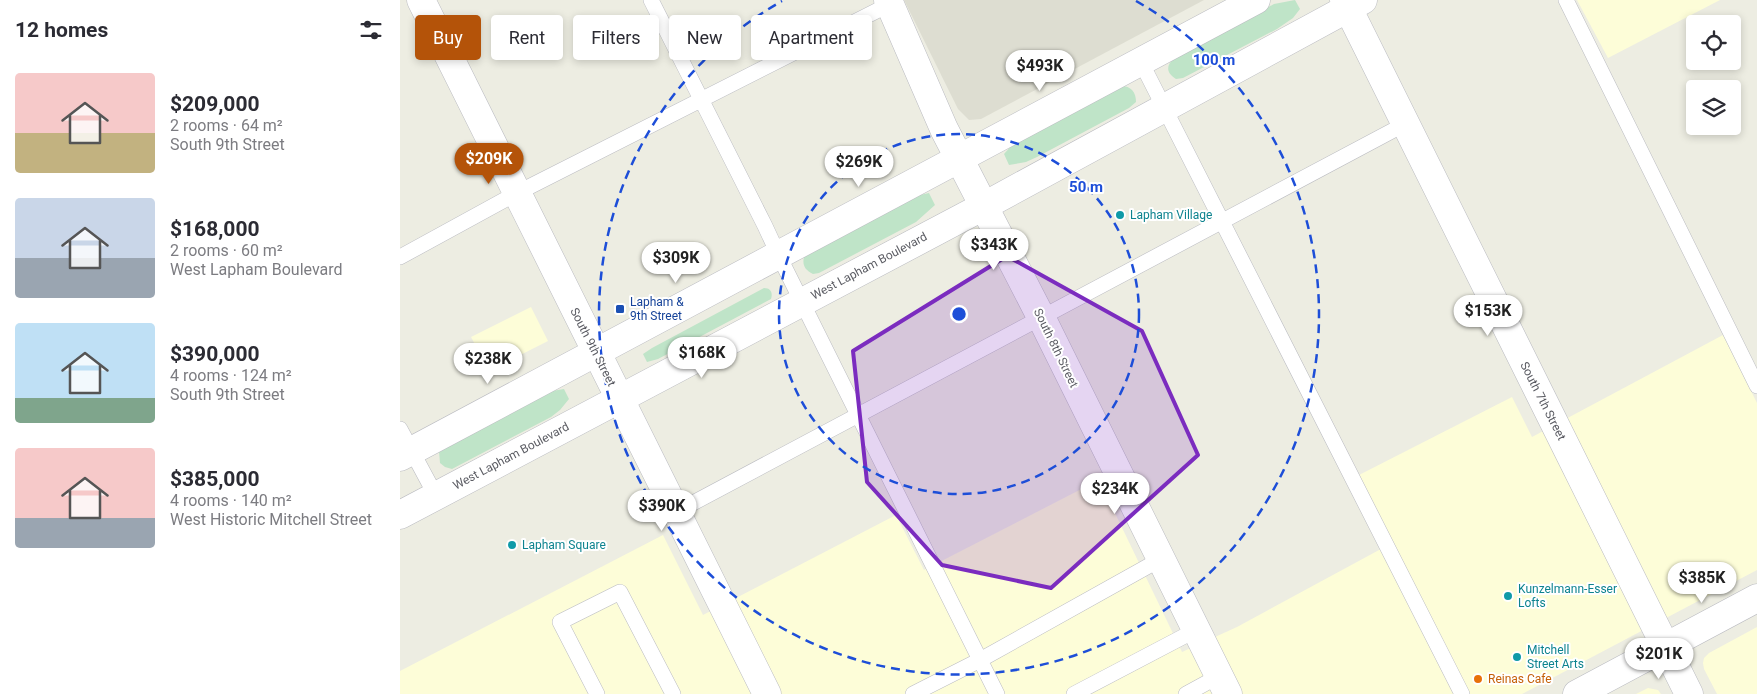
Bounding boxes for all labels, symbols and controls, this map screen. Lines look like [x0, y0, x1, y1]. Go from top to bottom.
chip: Buy [415, 15, 481, 60]
chip: Rent [491, 15, 563, 60]
chip: Filters [573, 15, 659, 60]
chip: New [669, 15, 741, 60]
chip: Apartment [751, 15, 872, 60]
map controls [1686, 15, 1741, 135]
button: locate [1686, 15, 1741, 70]
icon: filters [357, 16, 385, 44]
text: 12 homes [15, 18, 108, 42]
pin: $493K [1005, 49, 1075, 92]
text: 100 m [1193, 51, 1235, 69]
text: $493K [1017, 56, 1063, 75]
button: layers [1686, 80, 1741, 135]
text: $209,000 [170, 92, 260, 116]
icon: home [55, 93, 115, 153]
text: 2 rooms · 64 m² [170, 116, 283, 135]
text: South 9th Street [170, 135, 285, 154]
pin: $209K [454, 142, 524, 185]
pin: $269K [824, 146, 894, 188]
text: $209K [466, 149, 512, 168]
text: $269K [836, 152, 882, 171]
text: 50 m [1069, 178, 1103, 196]
place label: Lapham Village [1130, 208, 1212, 222]
marker: Lapham Village [1114, 209, 1126, 221]
text: $168,000 [170, 217, 260, 241]
icon: home [55, 218, 115, 278]
pin: $343K [959, 228, 1029, 271]
street label: West Lapham Boulevard [809, 229, 929, 303]
text: $343K [971, 235, 1017, 254]
text: 2 rooms · 60 m² [170, 241, 283, 260]
pin: $309K [641, 242, 711, 284]
text: $309K [653, 248, 699, 267]
text: West Lapham Boulevard [170, 260, 343, 279]
pin: $153K [1453, 294, 1523, 337]
place label: Lapham & 9th Street [630, 295, 684, 323]
text: $153K [1465, 301, 1511, 320]
marker: Lapham & 9th Street [614, 303, 626, 315]
centre of rings [950, 305, 968, 323]
street label: South 9th Street [567, 306, 619, 389]
street label: South 8th Street [1031, 306, 1081, 390]
pin: $168K [667, 336, 737, 379]
text: $390,000 [170, 342, 260, 366]
pin: $238K [453, 342, 523, 385]
icon: home [55, 343, 115, 403]
text: $168K [679, 343, 725, 362]
text: $238K [465, 349, 511, 368]
street label: South 7th Street [1517, 360, 1569, 443]
text: 4 rooms · 124 m² [170, 366, 292, 385]
text: South 9th Street [170, 385, 285, 404]
street label: West Lapham Boulevard [451, 419, 571, 493]
text: $385,000 [170, 467, 260, 491]
icon: home [55, 468, 115, 528]
pin: $234K [1080, 472, 1150, 515]
text: $234K [1092, 479, 1138, 498]
pin: $390K [627, 490, 697, 532]
text: 4 rooms · 140 m² [170, 491, 292, 510]
text: $390K [639, 496, 685, 515]
text: West Historic Mitchell Street [170, 510, 372, 529]
place label: Lapham Square [522, 538, 606, 552]
marker: Lapham Square [506, 539, 518, 551]
pin: $385K [1667, 562, 1737, 604]
text: $385K [1679, 568, 1725, 587]
place label: Kunzelmann-Esser Lofts [1518, 582, 1617, 610]
marker: Kunzelmann-Esser Lofts [1502, 590, 1514, 602]
pin: $201K [1624, 638, 1694, 680]
place label: Mitchell Street Arts [1527, 643, 1584, 671]
text: $201K [1636, 644, 1682, 663]
marker: Mitchell Street Arts [1511, 651, 1523, 663]
place label: Reinas Cafe [1488, 672, 1552, 686]
marker: Reinas Cafe [1472, 673, 1484, 685]

